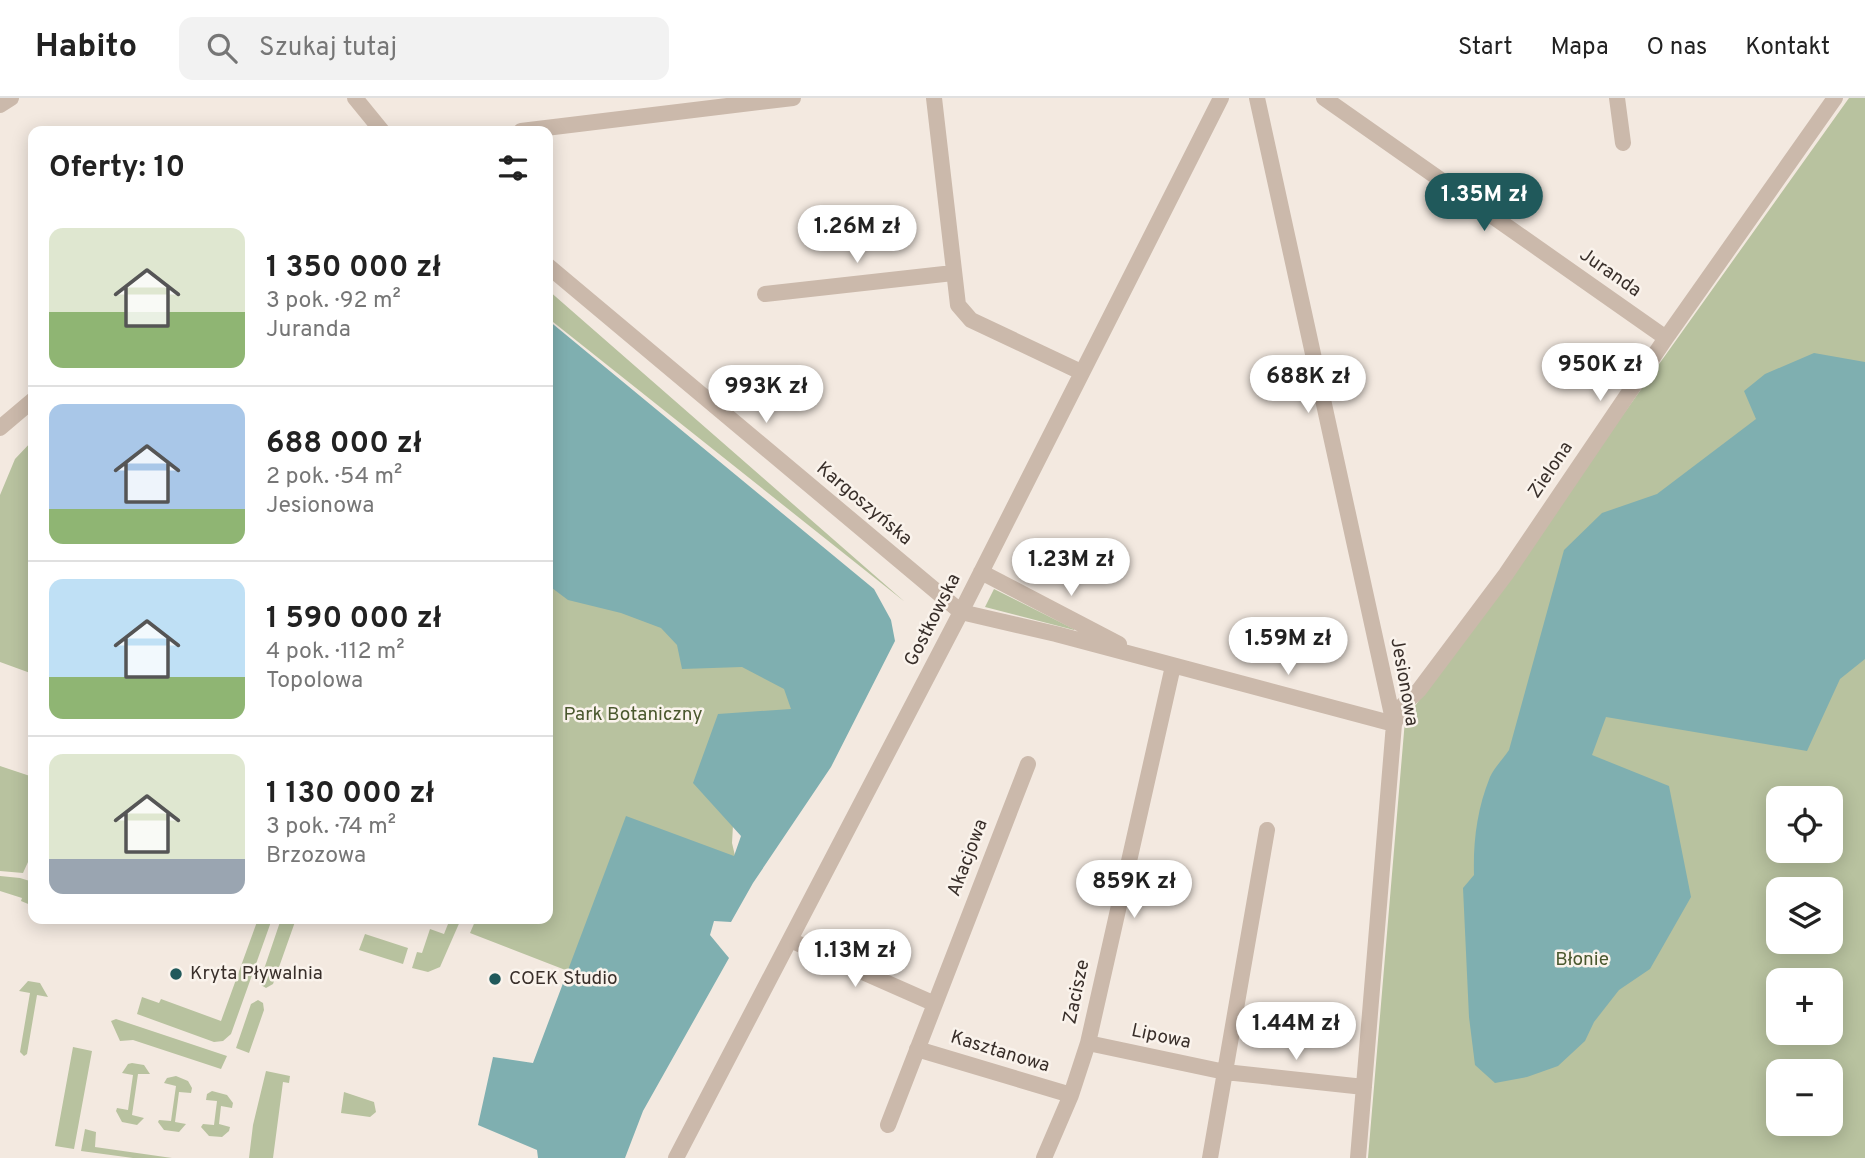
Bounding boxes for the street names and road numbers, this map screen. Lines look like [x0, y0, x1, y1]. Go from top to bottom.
street label: Juranda [1574, 243, 1646, 303]
street label: Zielona [1523, 437, 1579, 503]
street label: Kargoszyńska [811, 457, 917, 551]
street label: Gostkowska [899, 570, 967, 670]
street label: Jesionowa [1384, 636, 1424, 728]
street label: Akacjowa [942, 816, 994, 900]
street label: Zacisze [1058, 958, 1096, 1026]
street label: Lipowa [1129, 1019, 1193, 1055]
street label: Kasztanowa [947, 1026, 1053, 1078]

